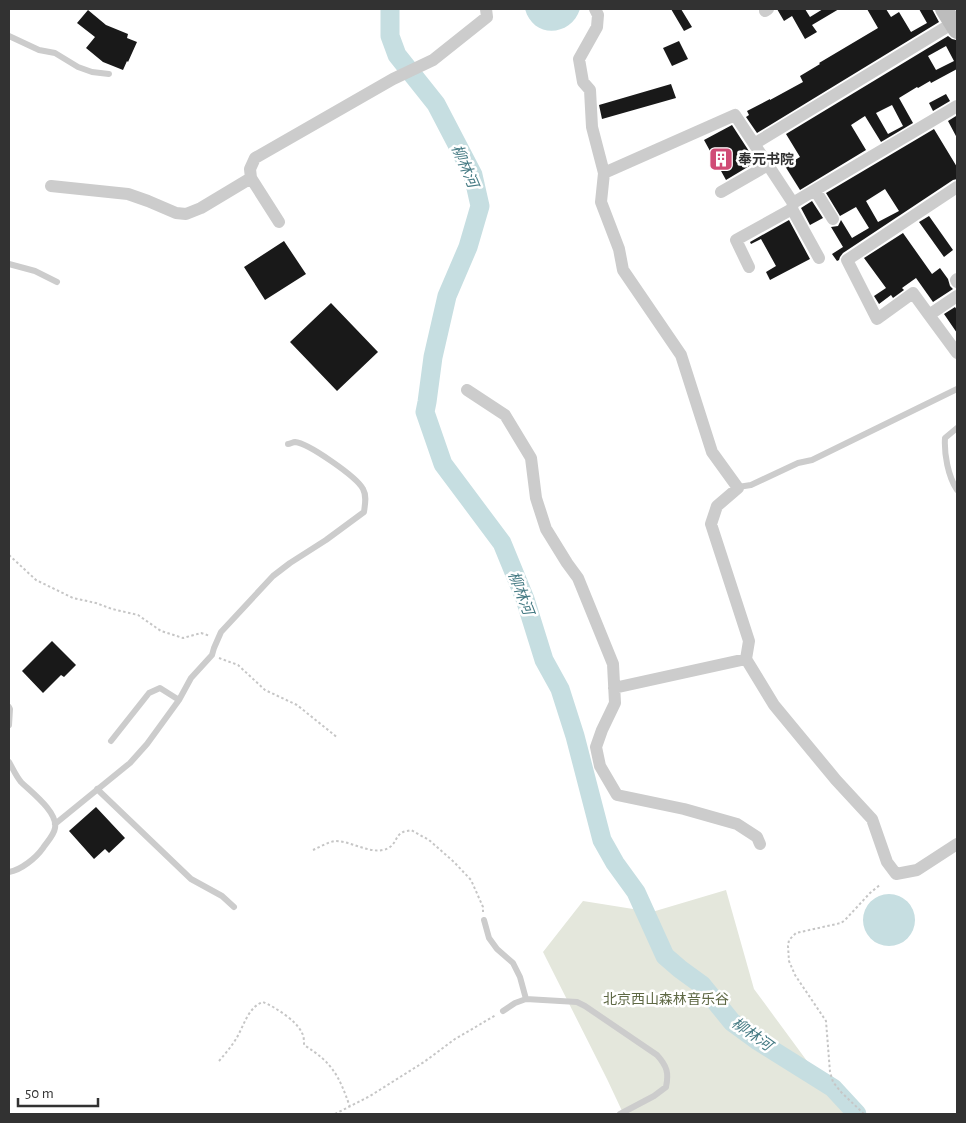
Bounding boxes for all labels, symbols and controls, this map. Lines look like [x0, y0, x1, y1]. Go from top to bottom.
water label: 柳林河 [449, 142, 482, 193]
building icon: 奉元书院 [708, 146, 734, 172]
place label: 奉元书院 [738, 152, 794, 167]
water label: 柳林河 [505, 569, 538, 620]
park label: 北京西山森林音乐谷 [603, 991, 729, 1007]
water label: 柳林河 [729, 1015, 777, 1055]
scale bar [18, 1076, 98, 1108]
text: 50 m [25, 1086, 54, 1101]

